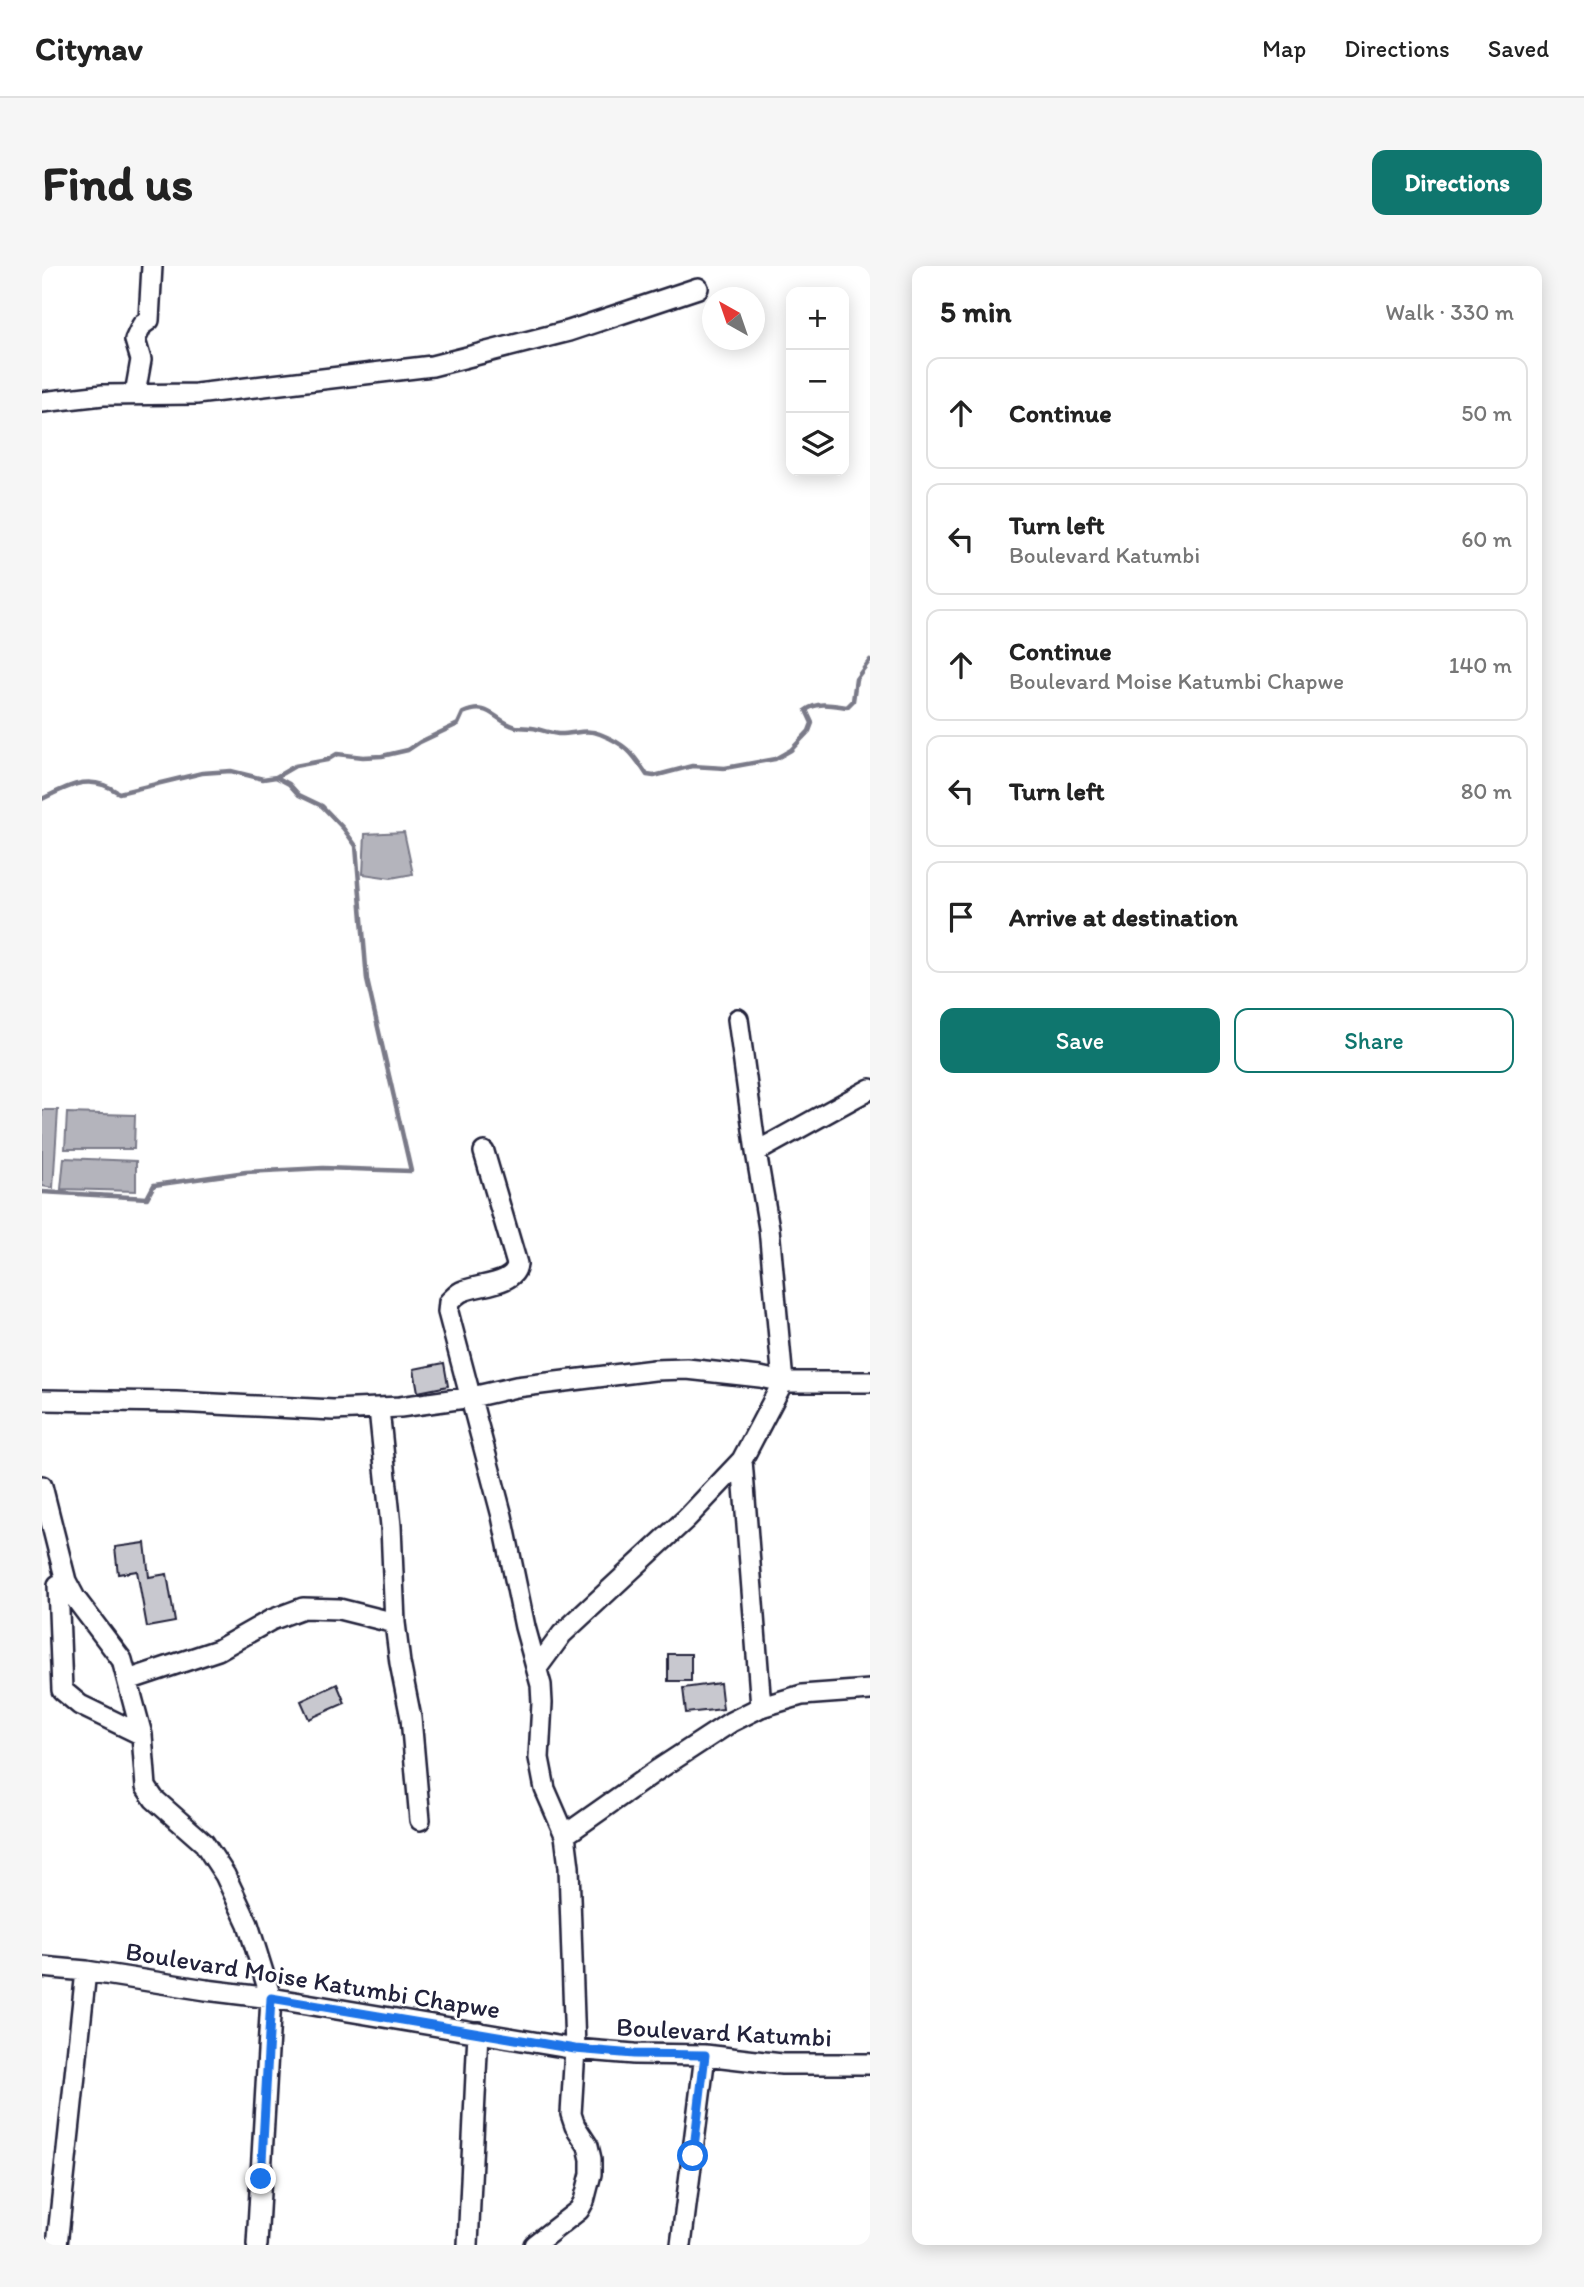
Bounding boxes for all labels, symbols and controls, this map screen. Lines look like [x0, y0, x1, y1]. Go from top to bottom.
text: Citynav [35, 29, 143, 68]
text: Map [1262, 34, 1306, 63]
text: Directions [1344, 34, 1450, 63]
text: Saved [1488, 34, 1549, 63]
button: Directions [1372, 150, 1542, 215]
text: Find us [42, 153, 193, 212]
north arrow [702, 287, 765, 350]
map controls [786, 287, 849, 476]
button: + [786, 287, 849, 350]
text: 5 min [940, 293, 1011, 330]
text: Walk · 330 m [1385, 298, 1514, 326]
button: − [786, 350, 849, 413]
icon: ahead [942, 394, 980, 432]
text: Continue [1009, 397, 1112, 429]
text: 50 m [1461, 399, 1512, 427]
button: layers [786, 413, 849, 476]
text: Turn left [1009, 509, 1105, 541]
icon: left [942, 520, 980, 558]
text: 60 m [1461, 525, 1512, 553]
text: Boulevard Katumbi [1009, 541, 1200, 569]
text: Continue [1009, 635, 1112, 667]
icon: ahead [942, 646, 980, 684]
text: 140 m [1449, 651, 1512, 679]
text: Boulevard Moise Katumbi Chapwe [1009, 667, 1344, 695]
icon: left [942, 772, 980, 810]
text: Turn left [1009, 775, 1105, 807]
text: 80 m [1461, 777, 1512, 805]
icon: arrive [942, 898, 980, 936]
text: Arrive at destination [1009, 901, 1238, 933]
button: Save [940, 1008, 1220, 1073]
button: Share [1234, 1008, 1514, 1073]
street label: Boulevard Moise Katumbi Chapwe [123, 1935, 503, 2025]
street label: Boulevard Katumbi [615, 2010, 833, 2054]
route start [677, 2140, 708, 2171]
route end [245, 2163, 276, 2194]

